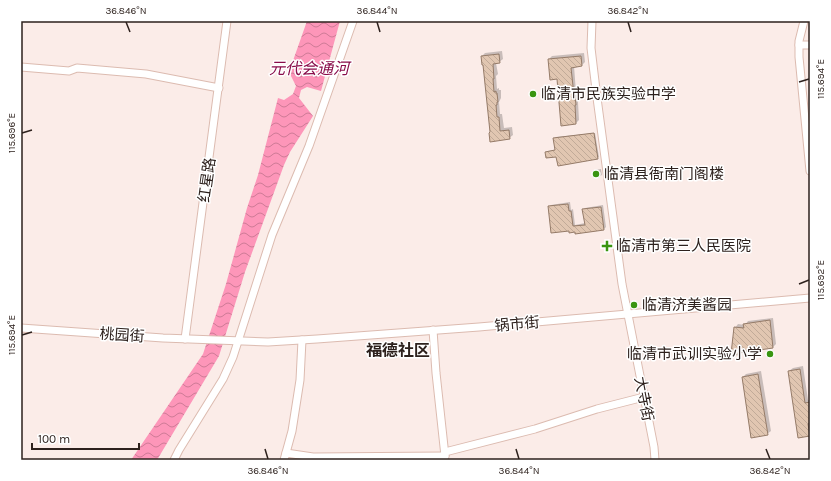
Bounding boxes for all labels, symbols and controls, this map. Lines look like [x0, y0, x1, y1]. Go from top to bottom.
text: 36.846°N [105, 5, 147, 17]
text: 36.844°N [357, 5, 397, 17]
text: 36.842°N [607, 5, 649, 17]
water label: 元代会通河 [269, 59, 352, 78]
text: 115.694°E [815, 59, 827, 99]
place label: 临清市民族实验中学 [541, 85, 676, 103]
marker: 临清市民族实验中学 [528, 89, 538, 99]
text: 115.696°E [6, 113, 18, 153]
street label: 红星路 [195, 156, 219, 204]
place label: 临清县衙南门阁楼 [604, 165, 724, 183]
marker: 临清县衙南门阁楼 [591, 169, 601, 179]
place label: 临清市第三人民医院 [616, 237, 751, 255]
marker: 临清市第三人民医院 [601, 240, 613, 252]
text: 115.692°E [815, 260, 827, 300]
place label: 临清济美酱园 [642, 296, 732, 314]
marker: 临清济美酱园 [629, 300, 639, 310]
street label: 锅市街 [494, 313, 540, 335]
text: 115.694°E [6, 315, 18, 355]
street label: 桃园街 [99, 324, 145, 346]
district label: 福德社区 [366, 341, 430, 360]
place label: 临清市武训实验小学 [627, 345, 762, 363]
marker: 临清市武训实验小学 [765, 349, 775, 359]
street label: 大寺街 [631, 375, 657, 423]
scale bar [32, 425, 139, 451]
text: 100 m [38, 432, 70, 446]
text: 36.846°N [247, 465, 289, 477]
text: 36.844°N [499, 465, 539, 477]
text: 36.842°N [749, 465, 791, 477]

